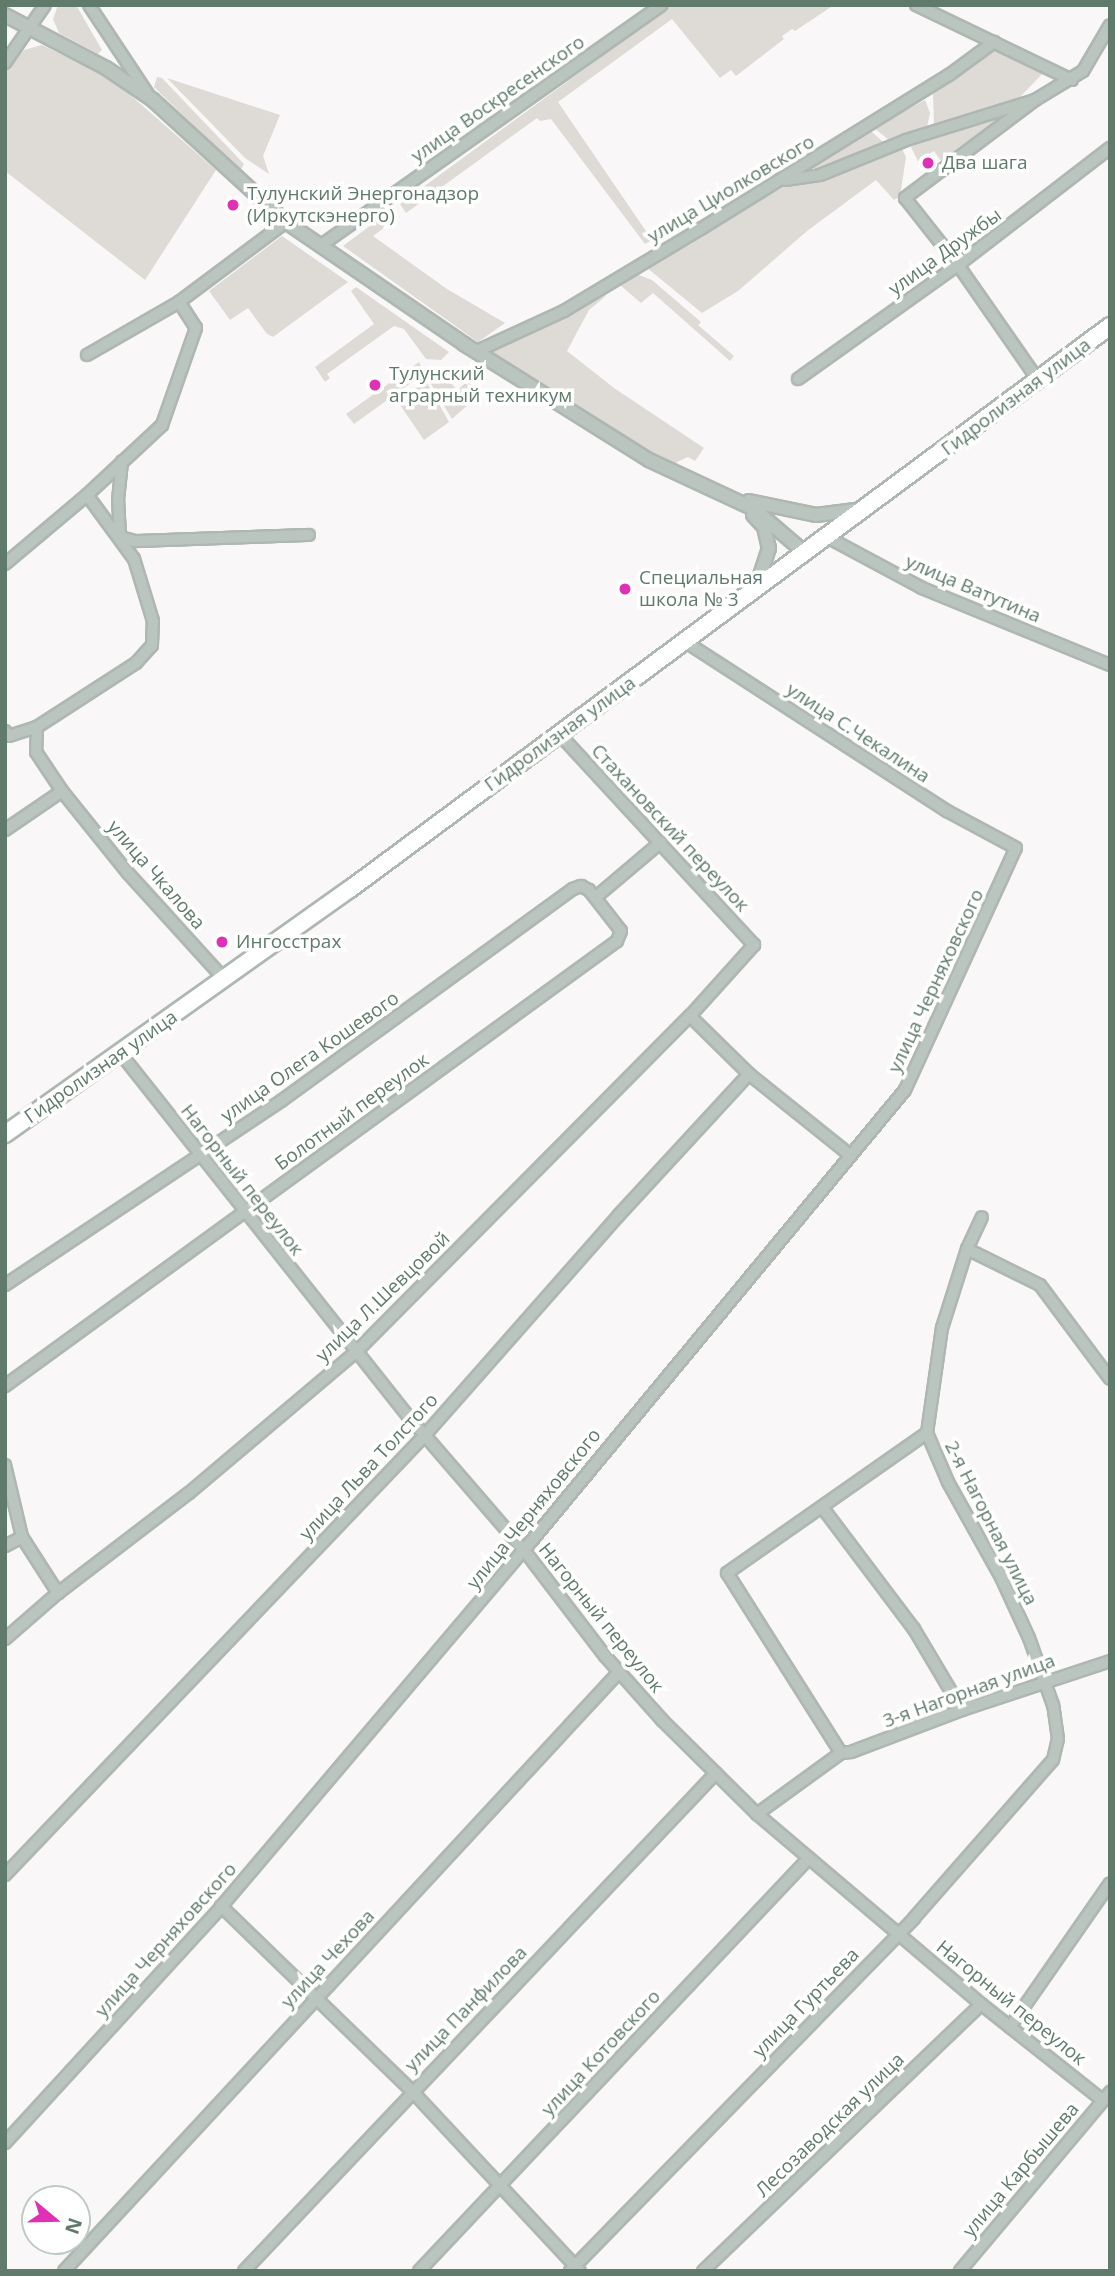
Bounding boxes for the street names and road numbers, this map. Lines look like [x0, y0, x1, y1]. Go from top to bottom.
street label: улица Воскресенского [407, 30, 589, 168]
street label: улица Циолковского [644, 130, 818, 248]
street label: улица Дружбы [884, 203, 1006, 301]
street label: Гидролизная улица [937, 333, 1095, 461]
street label: улица Ватутина [902, 550, 1044, 628]
street label: Гидролизная улица [480, 672, 640, 796]
street label: улица С.Чекалина [782, 678, 934, 788]
street label: Стахановский переулок [586, 740, 754, 916]
street label: улица Чкалова [102, 816, 210, 934]
street label: улица Черняховского [883, 885, 989, 1077]
street label: улица Олега Кошевого [216, 987, 404, 1127]
street label: Гидролизная улица [20, 1006, 182, 1128]
street label: Болотный переулок [271, 1049, 433, 1175]
street label: Нагорный переулок [176, 1100, 308, 1260]
street label: улица Л.Шевцовой [311, 1227, 455, 1367]
street label: улица Льва Толстого [295, 1389, 443, 1545]
street label: улица Черняховского [462, 1424, 606, 1594]
street label: 2-я Нагорная улица [940, 1437, 1042, 1609]
street label: Нагорный переулок [534, 1539, 668, 1697]
street label: 3-я Нагорная улица [880, 1649, 1058, 1733]
street label: улица Черняховского [91, 1858, 241, 2022]
street label: улица Чехова [277, 1905, 379, 2013]
street label: Нагорный переулок [932, 1936, 1090, 2070]
street label: улица Панфилова [400, 1941, 532, 2077]
street label: улица Гуртьева [748, 1944, 864, 2062]
street label: улица Котовского [537, 1985, 665, 2121]
street label: Лесозаводская улица [751, 2048, 909, 2202]
street label: улица Карбышева [958, 2098, 1084, 2242]

